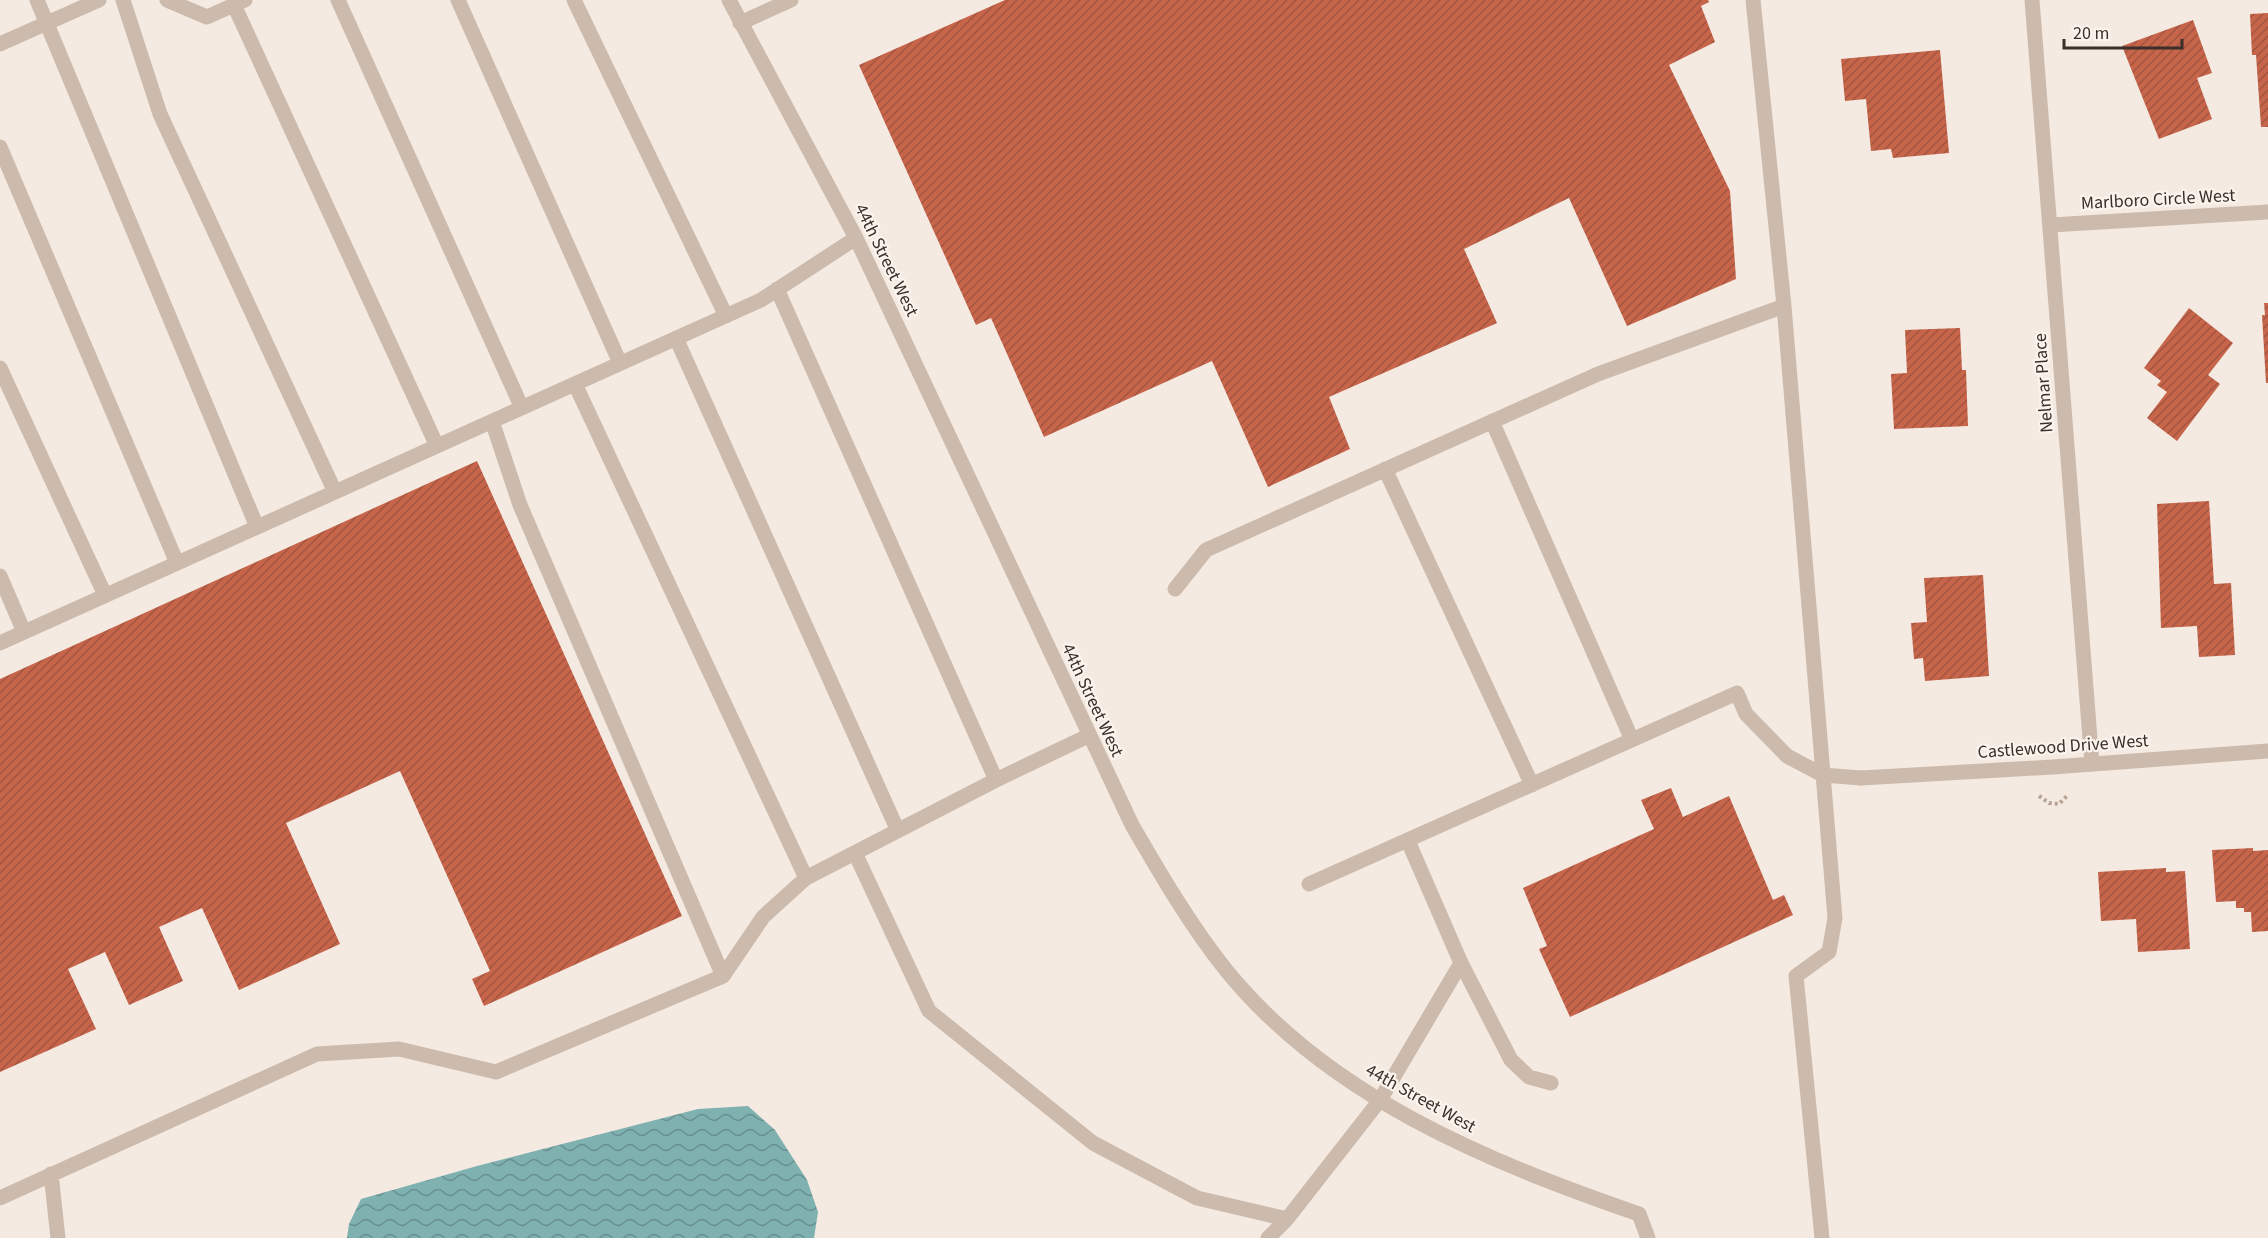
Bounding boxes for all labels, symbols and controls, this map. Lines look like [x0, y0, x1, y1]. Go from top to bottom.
scale bar [2064, 12, 2182, 50]
text: 20 m [2073, 21, 2109, 46]
street label: Marlboro Circle West [2080, 183, 2236, 216]
street label: 44th Street West [848, 200, 925, 321]
street label: Nelmar Place [2028, 332, 2059, 434]
street label: 44th Street West [1055, 639, 1130, 761]
street label: Castlewood Drive West [1977, 728, 2149, 765]
street label: 44th Street West [1361, 1058, 1480, 1139]

